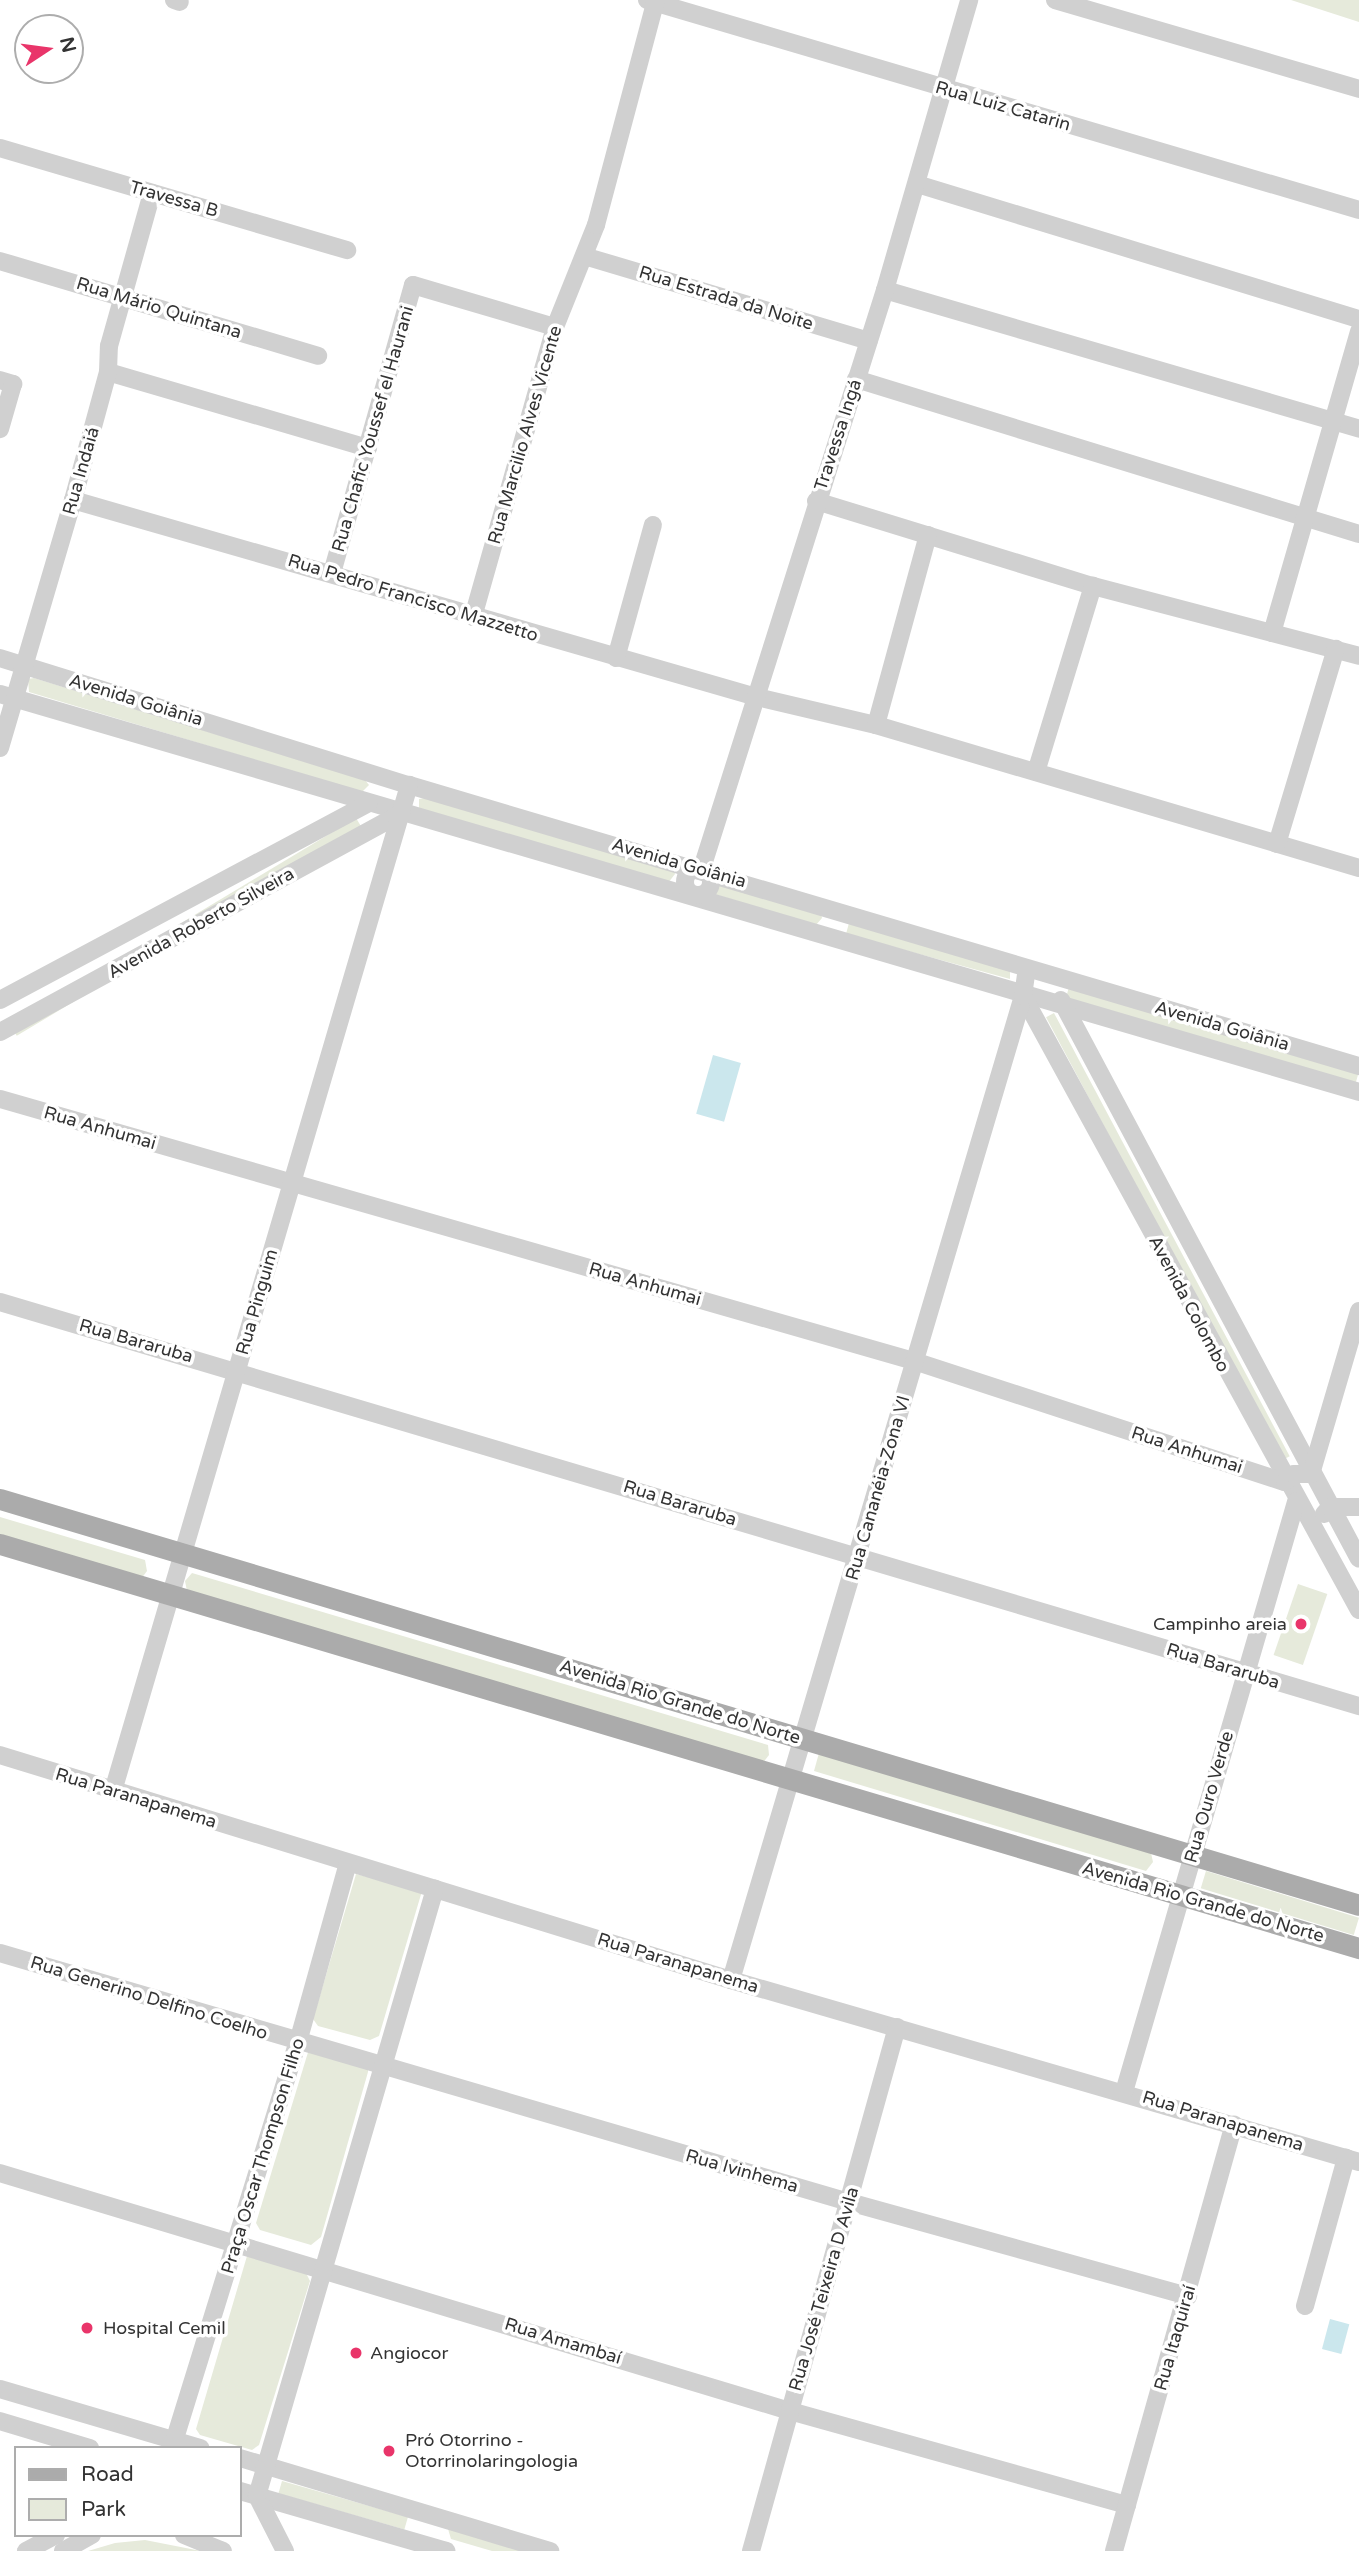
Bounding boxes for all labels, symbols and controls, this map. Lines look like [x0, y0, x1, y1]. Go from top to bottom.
north arrow [14, 14, 84, 84]
text: N [55, 35, 80, 55]
street label: Rua Luiz Catarin [933, 76, 1073, 136]
street label: Travessa B [127, 176, 221, 222]
street label: Rua Estrada da Noite [636, 261, 816, 335]
street label: Rua Mário Quintana [74, 273, 244, 343]
street label: Rua Chafic Youssef el Haurani [327, 303, 419, 555]
street label: Rua Marcilio Alves Vicente [483, 323, 567, 547]
street label: Travessa Ingá [810, 377, 866, 493]
street label: Rua Indaiá [58, 424, 104, 518]
street label: Rua Pedro Francisco Mazzetto [285, 550, 541, 646]
street label: Avenida Goiânia [67, 669, 205, 731]
street label: Avenida Goiânia [609, 834, 749, 892]
street label: Avenida Roberto Silveira [104, 863, 298, 983]
street label: Avenida Goiânia [1152, 997, 1292, 1055]
street label: Rua Anhumai [41, 1102, 159, 1154]
street label: Avenida Colombo [1144, 1232, 1234, 1376]
street label: Rua Pinguim [232, 1246, 282, 1358]
street label: Rua Anhumai [586, 1258, 704, 1310]
street label: Rua Bararuba [77, 1314, 195, 1368]
street label: Rua Cananéia-Zona VI [841, 1393, 915, 1583]
street label: Rua Anhumai [1129, 1422, 1245, 1478]
street label: Rua Bararuba [621, 1475, 739, 1531]
place label: Campinho areia [1153, 1613, 1287, 1635]
marker: Campinho areia [1293, 1616, 1309, 1632]
street label: Rua Bararuba [1164, 1638, 1282, 1694]
street label: Avenida Rio Grande do Norte [557, 1655, 803, 1749]
street label: Rua Ouro Verde [1180, 1729, 1238, 1865]
street label: Rua Paranapanema [53, 1763, 219, 1833]
street label: Avenida Rio Grande do Norte [1080, 1857, 1326, 1947]
street label: Rua Paranapanema [595, 1928, 761, 1998]
street label: Rua Generino Delfino Coelho [28, 1952, 270, 2044]
street label: Praça Oscar Thompson Filho [217, 2036, 309, 2276]
street label: Rua Paranapanema [1140, 2086, 1306, 2156]
street label: Rua Ivinhema [683, 2145, 801, 2197]
street label: Rua José Teixeira D Avila [784, 2184, 864, 2394]
street label: Rua Itaquiraí [1150, 2283, 1200, 2393]
street label: Rua Amambaí [502, 2313, 624, 2369]
place label: Hospital Cemil [103, 2317, 226, 2339]
marker: Hospital Cemil [77, 2318, 97, 2338]
place label: Angiocor [370, 2342, 448, 2364]
marker: Angiocor [348, 2345, 364, 2361]
place label: Pró Otorrino - Otorrinolaringologia [405, 2430, 578, 2472]
marker: Pró Otorrino - Otorrinolaringologia [379, 2441, 399, 2461]
legend [14, 2446, 242, 2537]
text: Road [81, 2462, 134, 2487]
text: Park [81, 2497, 126, 2522]

